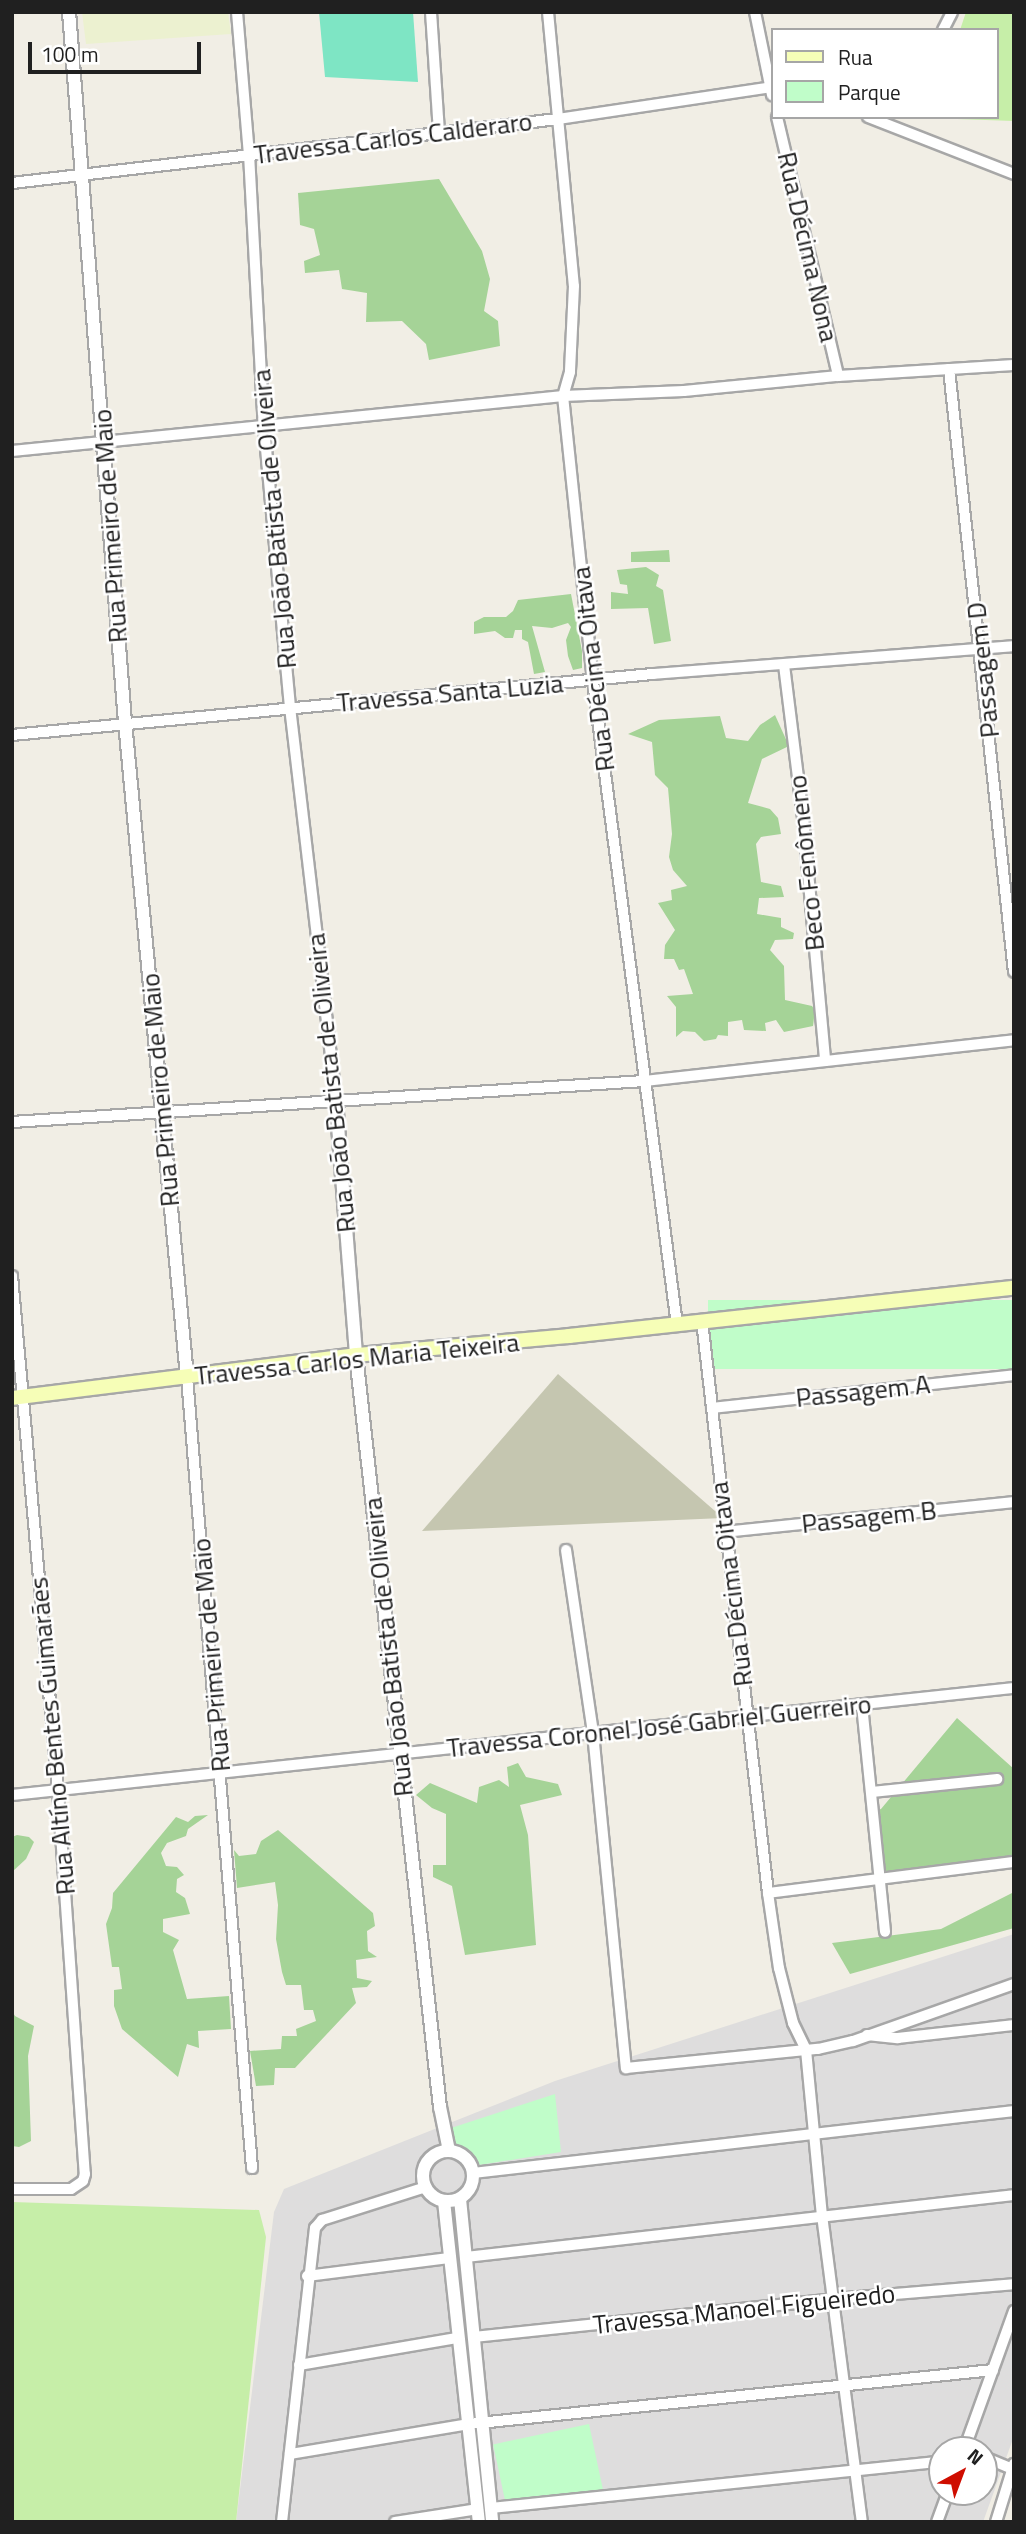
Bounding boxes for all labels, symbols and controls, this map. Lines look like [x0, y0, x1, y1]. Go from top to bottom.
scale bar [32, 28, 205, 72]
legend [771, 28, 998, 119]
text: 100 m [41, 38, 98, 70]
text: Rua [838, 41, 873, 73]
text: Parque [838, 76, 901, 108]
street label: Travessa Carlos Calderaro [252, 105, 534, 171]
street label: Rua Décima Nona [771, 149, 845, 345]
street label: Rua João Batista de Oliveira [245, 368, 303, 670]
street label: Rua Primeiro de Maio [86, 408, 134, 644]
street label: Rua Décima Oitava [565, 565, 621, 773]
street label: Passagem D [960, 601, 1006, 739]
street label: Travessa Santa Luzia [335, 668, 565, 718]
street label: Beco Fenômeno [781, 774, 831, 952]
street label: Rua João Batista de Oliveira [300, 932, 362, 1234]
street label: Rua Primeiro de Maio [134, 972, 186, 1208]
street label: Travessa Carlos Maria Teixeira [193, 1326, 521, 1392]
street label: Passagem A [794, 1368, 932, 1414]
street label: Rua Décima Oitava [703, 1480, 759, 1688]
street label: Passagem B [800, 1494, 938, 1540]
street label: Rua João Batista de Oliveira [357, 1496, 419, 1798]
street label: Rua Primeiro de Maio [185, 1537, 237, 1773]
street label: Rua Altíno Bentes Guimarães [23, 1576, 81, 1896]
street label: Travessa Coronel José Gabriel Guerreiro [445, 1688, 873, 1764]
street label: Travessa Manoel Figueiredo [591, 2278, 897, 2340]
north arrow [928, 2436, 998, 2506]
text: N [961, 2441, 990, 2472]

